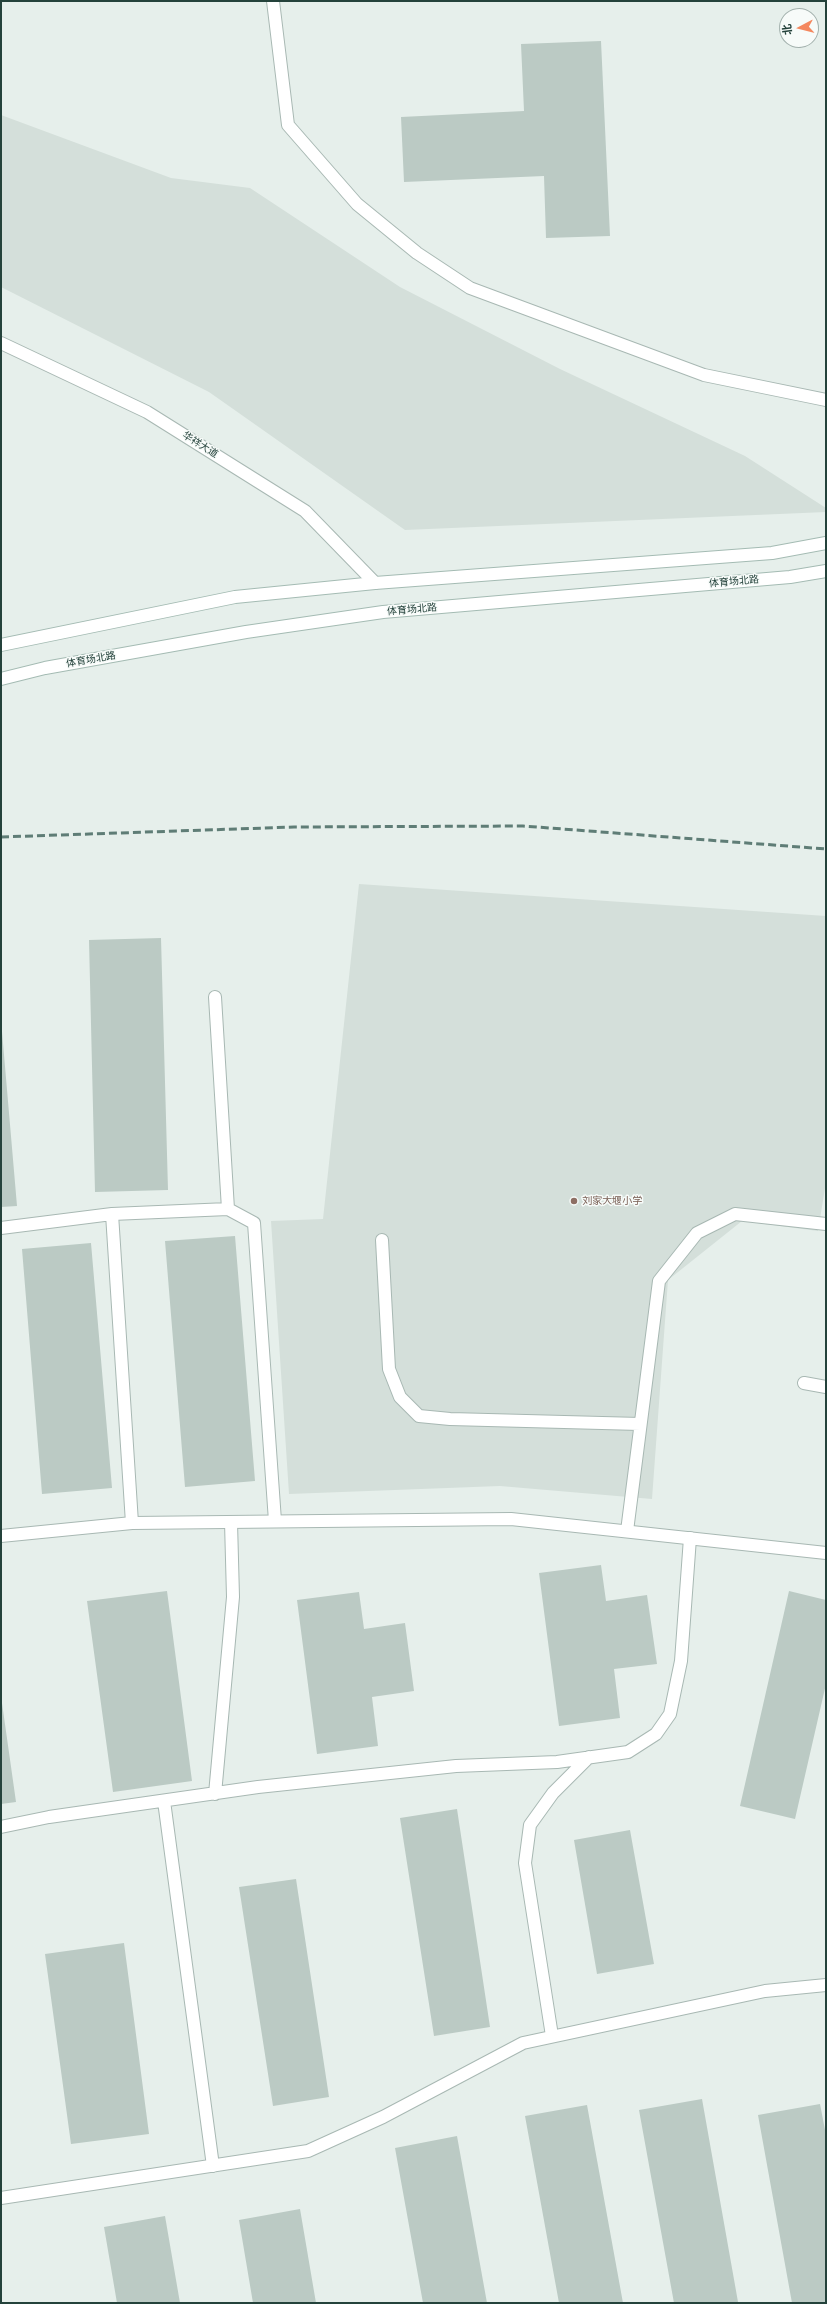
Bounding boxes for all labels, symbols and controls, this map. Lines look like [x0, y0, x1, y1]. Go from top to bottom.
north arrow [779, 8, 819, 48]
text: 北 [780, 23, 795, 36]
street label: 华祥大道 [180, 429, 220, 461]
street label: 体育场北路 [709, 574, 759, 590]
street label: 体育场北路 [387, 602, 437, 618]
street label: 体育场北路 [65, 650, 117, 670]
place label: 刘家大堰小学 [582, 1195, 642, 1207]
marker: 刘家大堰小学 [569, 1196, 579, 1206]

